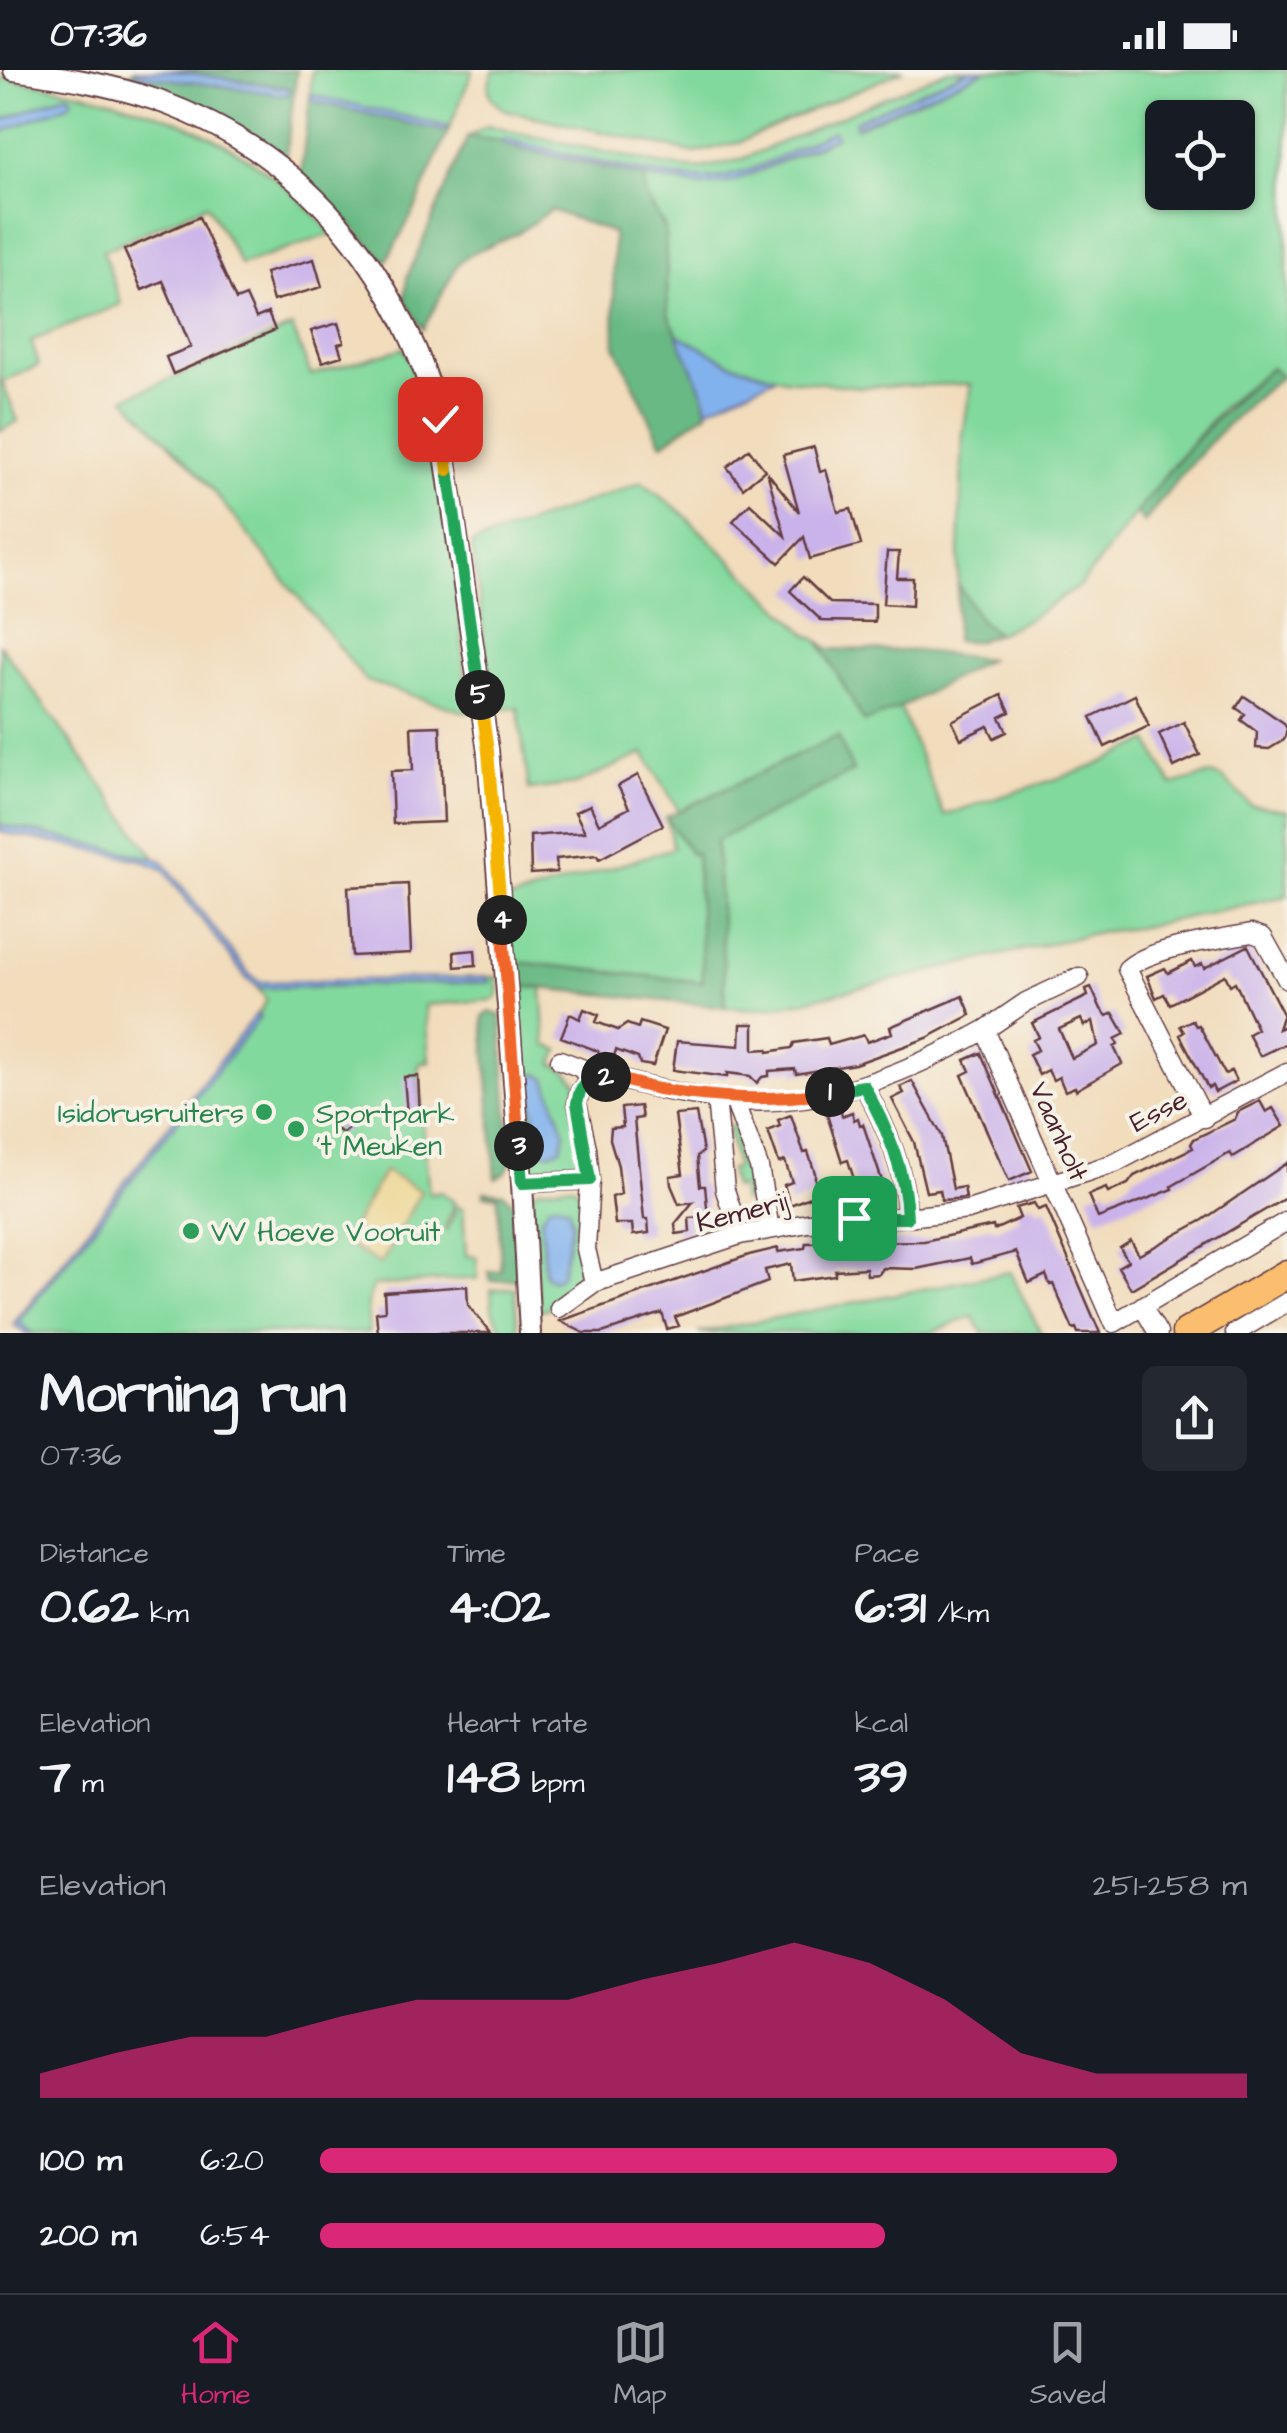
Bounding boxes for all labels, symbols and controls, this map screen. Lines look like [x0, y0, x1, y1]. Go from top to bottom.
text: 07:36 [50, 9, 147, 61]
map controls [1145, 100, 1255, 210]
button: locate [1145, 100, 1255, 210]
pin [398, 377, 483, 462]
icon: check [413, 392, 468, 447]
pin: 5 [455, 670, 505, 720]
text: 5 [470, 675, 490, 714]
pin: 4 [477, 895, 527, 945]
text: 4 [492, 900, 512, 939]
pin: 2 [581, 1052, 631, 1102]
text: 2 [598, 1057, 614, 1096]
pin: 1 [805, 1067, 855, 1117]
text: 1 [828, 1072, 832, 1111]
street label: Vaanholt [1019, 1076, 1098, 1188]
street label: Esse [1123, 1080, 1194, 1142]
place label: Isidorusruiters [58, 1094, 244, 1133]
place label: Sportpark 't Meuken [316, 1095, 455, 1166]
marker: Isidorusruiters [253, 1101, 275, 1123]
marker: Sportpark 't Meuken [285, 1118, 307, 1140]
pin: 3 [494, 1121, 544, 1171]
text: 3 [512, 1126, 526, 1165]
pin [812, 1176, 897, 1261]
street label: Kemerij [692, 1182, 793, 1243]
icon: arrive [827, 1191, 882, 1246]
place label: VV Hoeve Vooruit [211, 1213, 441, 1252]
marker: VV Hoeve Vooruit [180, 1220, 202, 1242]
text: Morning run [40, 1357, 346, 1433]
button: share [1142, 1366, 1247, 1471]
text: 07:36 [40, 1433, 122, 1478]
text: Distance [40, 1534, 149, 1573]
text: Time [447, 1534, 506, 1573]
text: Pace [855, 1534, 920, 1573]
text: 0.62 [40, 1573, 139, 1642]
text: 4:02 [447, 1573, 550, 1642]
text: 6:31 [855, 1573, 926, 1642]
text: km [139, 1594, 189, 1633]
text: /km [926, 1594, 989, 1633]
text: Elevation [40, 1704, 150, 1743]
text: Heart rate [447, 1704, 588, 1743]
text: kcal [855, 1704, 908, 1743]
text: 7 [40, 1743, 71, 1812]
text: 148 [447, 1743, 520, 1812]
text: 39 [855, 1743, 909, 1812]
text: m [71, 1764, 104, 1803]
text: bpm [520, 1764, 585, 1803]
text: Elevation [40, 1863, 166, 1908]
text: 251–258 m [1093, 1863, 1247, 1908]
text: 100 m [40, 2138, 122, 2183]
text: 6:20 [200, 2138, 264, 2183]
text: 200 m [40, 2213, 136, 2258]
text: 6:54 [200, 2213, 270, 2258]
tab: Home [181, 2315, 251, 2414]
tab: Map [613, 2315, 668, 2414]
tab: Saved [1030, 2315, 1106, 2414]

